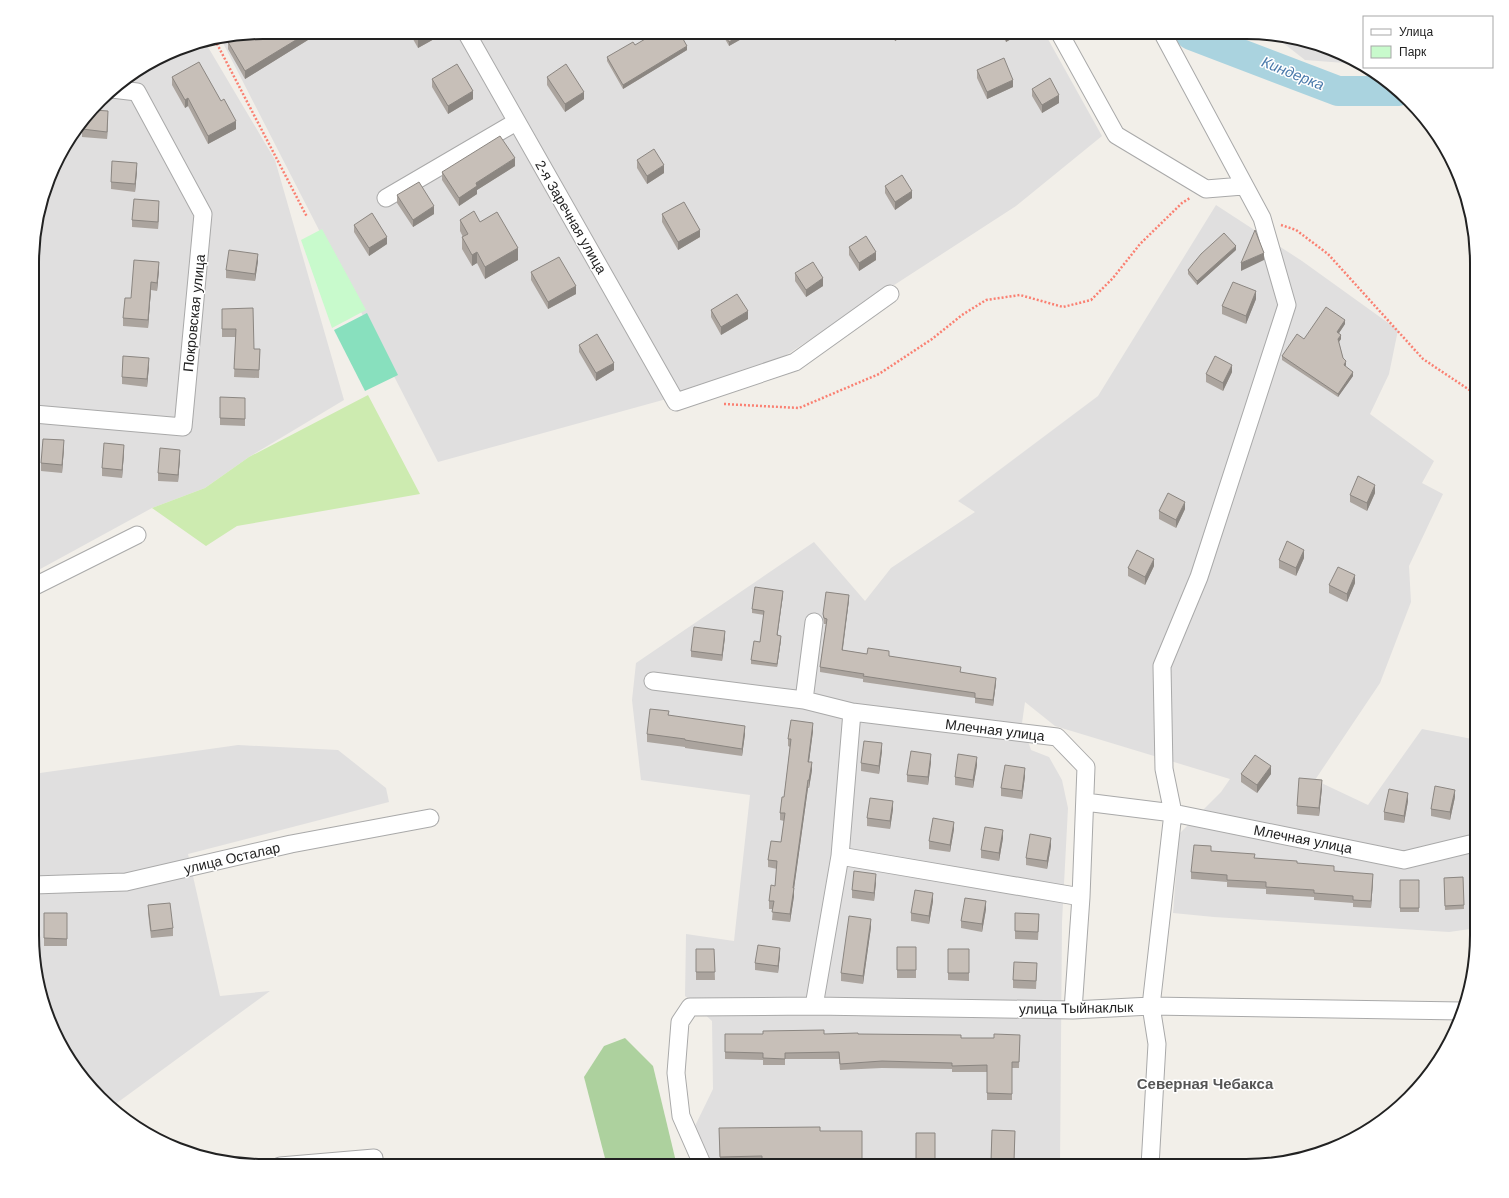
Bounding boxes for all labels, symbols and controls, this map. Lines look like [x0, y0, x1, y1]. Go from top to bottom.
legend [1363, 16, 1493, 68]
text: Улица [1399, 25, 1433, 39]
text: Парк [1399, 45, 1427, 59]
water label: Киндерка [1259, 53, 1327, 93]
street label: 2-я Заречная улица [532, 158, 610, 277]
street label: Покровская улица [180, 253, 208, 373]
street label: Млечная улица [944, 716, 1046, 744]
street label: Млечная улица [1252, 822, 1354, 856]
street label: улица Осталар [182, 839, 282, 877]
street label: улица Тыйнаклык [1019, 999, 1134, 1017]
district label: Северная Чебакса [1137, 1075, 1274, 1092]

